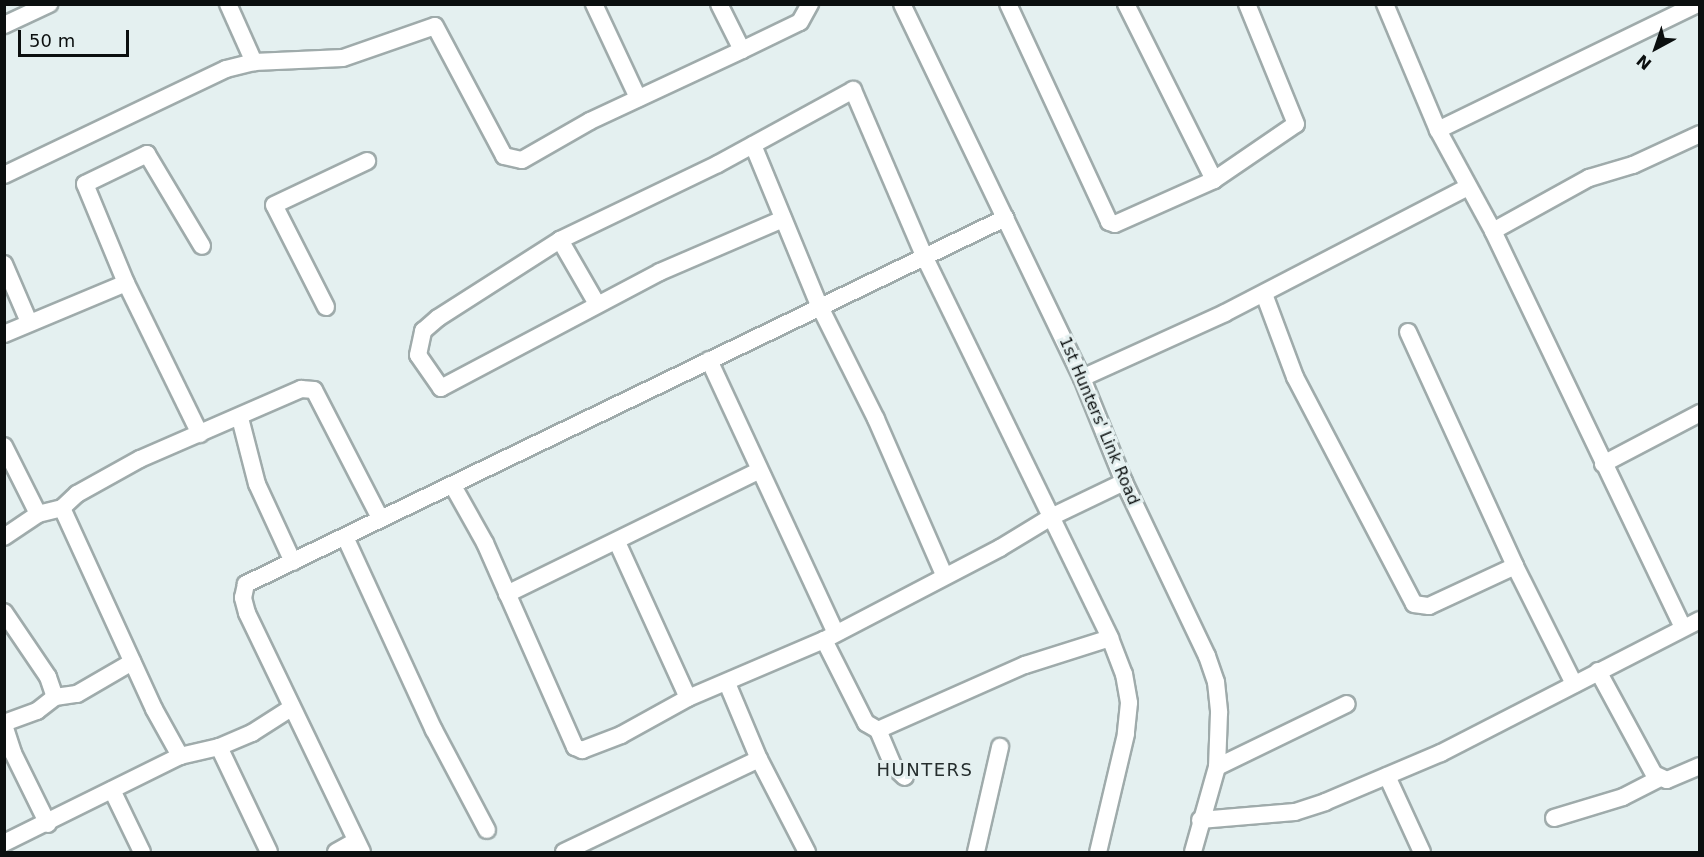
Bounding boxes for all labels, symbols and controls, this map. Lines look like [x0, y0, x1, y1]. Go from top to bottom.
scale bar [21, 18, 132, 56]
north arrow [1626, 18, 1686, 78]
text: 50 m [29, 30, 75, 51]
text: N [1633, 51, 1655, 74]
street label: 1st Hunters' Link Road [1055, 334, 1143, 508]
district label: HUNTERS [877, 759, 973, 781]

